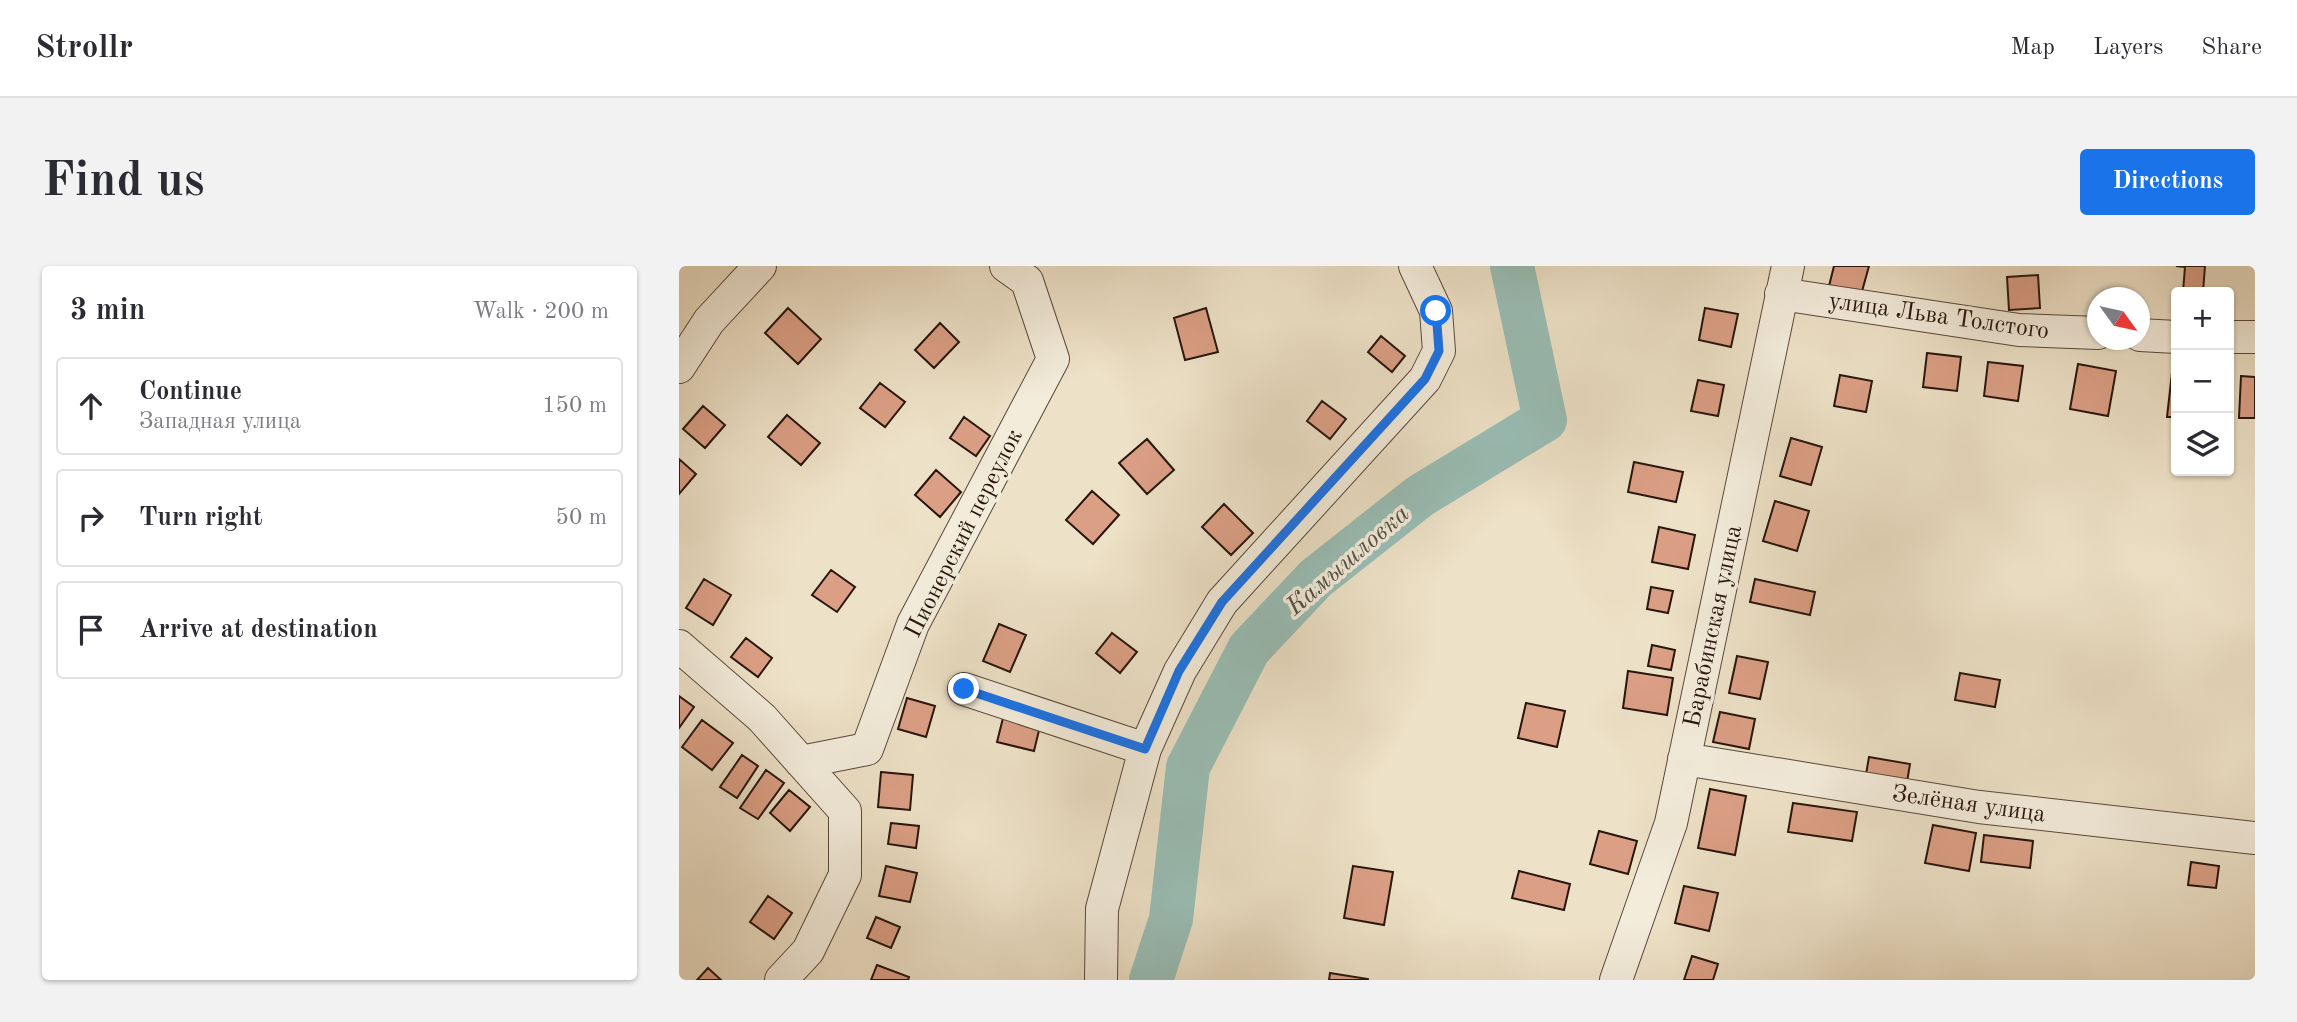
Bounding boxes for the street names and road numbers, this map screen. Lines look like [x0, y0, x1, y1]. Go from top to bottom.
street label: улица Льва Толстого [1827, 290, 2051, 344]
street label: Пионерский переулок [902, 426, 1028, 642]
street label: Барабинская улица [1681, 523, 1747, 730]
street label: Зелёная улица [1890, 782, 2047, 828]

